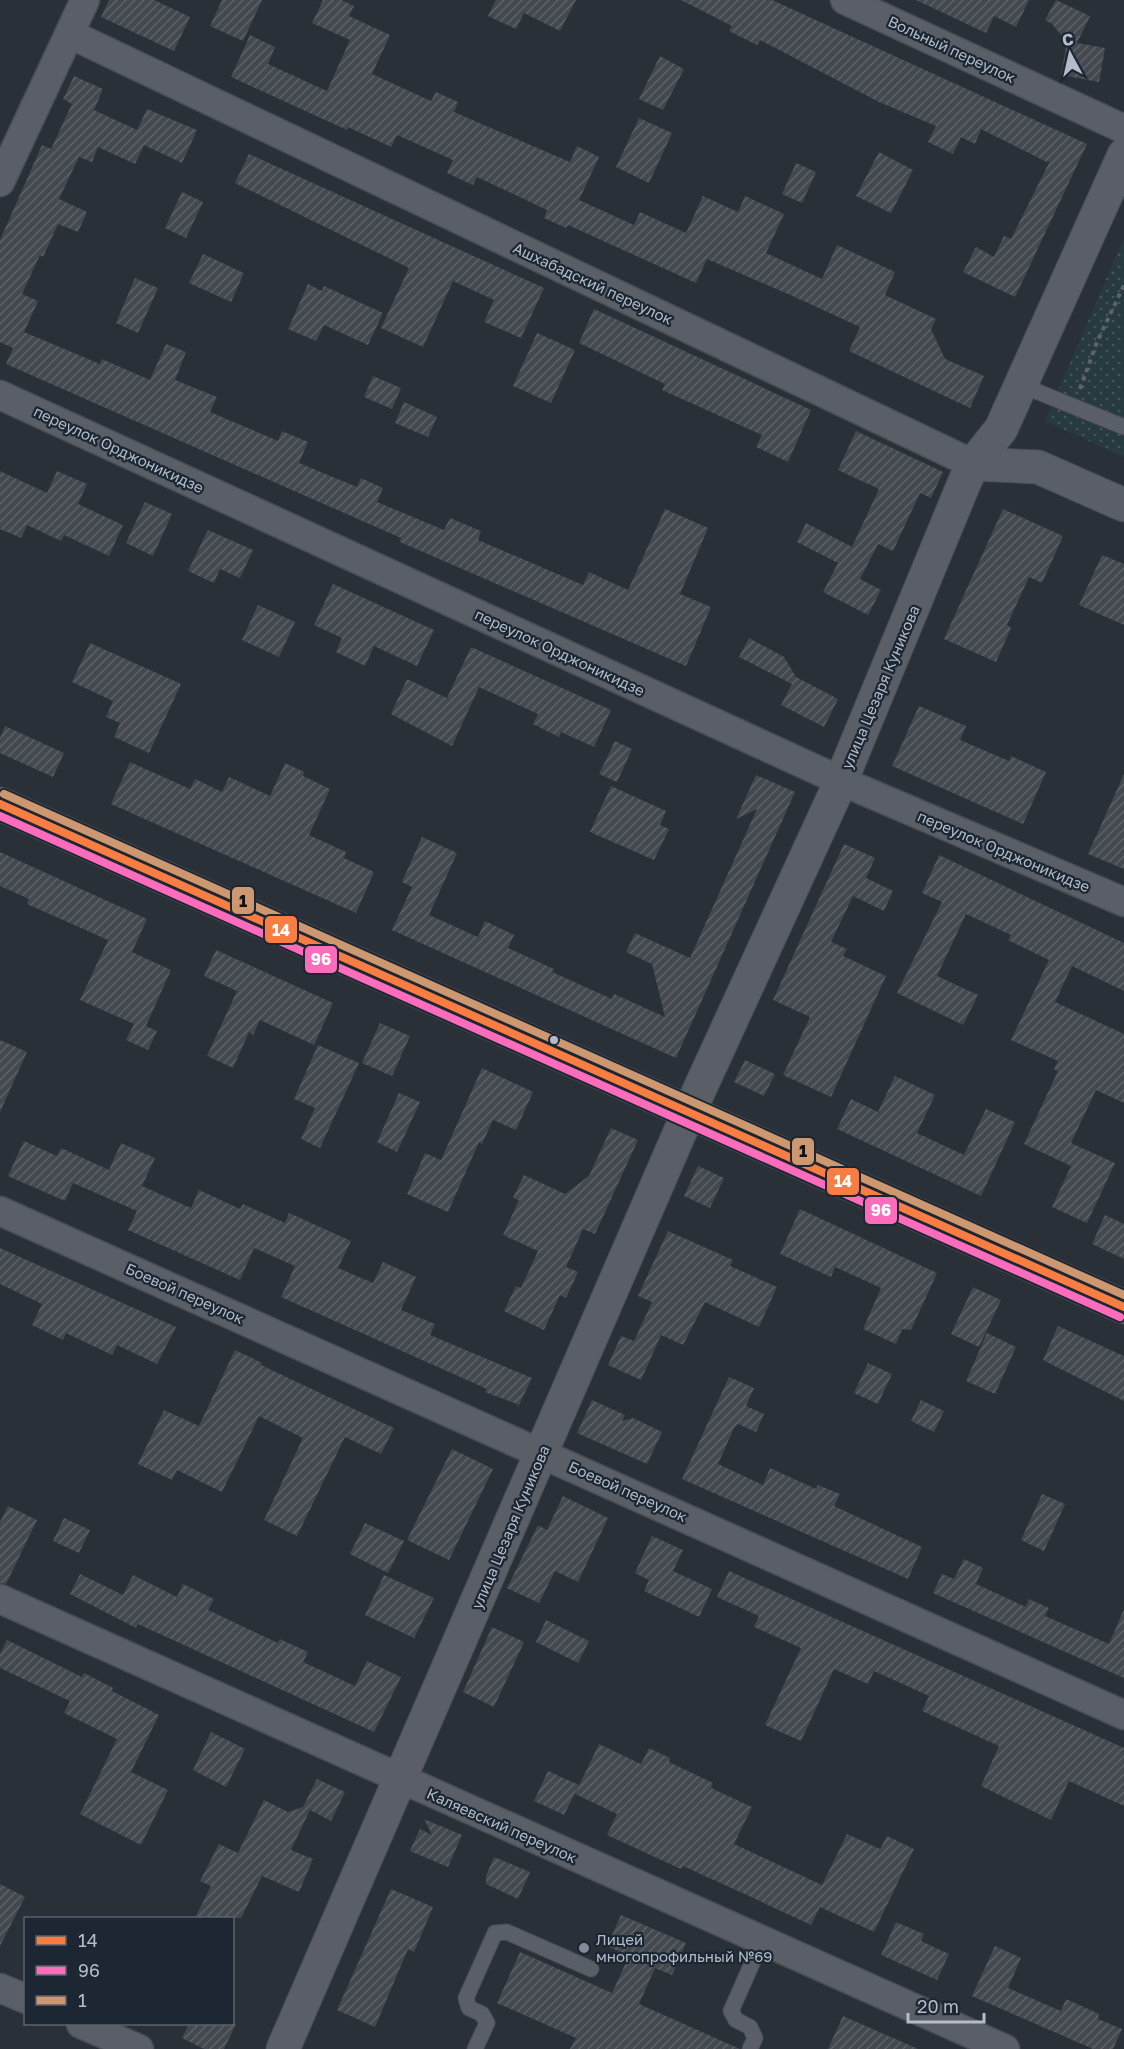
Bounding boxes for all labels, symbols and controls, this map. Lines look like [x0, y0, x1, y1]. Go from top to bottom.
street label: Вольный переулок [885, 12, 1019, 87]
north arrow [1040, 24, 1100, 84]
text: С [1061, 28, 1075, 50]
street label: Ашхабадский переулок [510, 238, 676, 328]
street label: переулок Орджоникидзе [31, 402, 207, 496]
street label: улица Цезаря Куникова [837, 602, 923, 772]
street label: переулок Орджоникидзе [472, 605, 648, 699]
street label: переулок Орджоникидзе [915, 806, 1093, 896]
line badge: 1 [231, 886, 255, 915]
text: 1 [239, 891, 247, 911]
line badge: 14 [264, 915, 298, 944]
text: 14 [272, 920, 290, 940]
line badge: 96 [304, 945, 338, 974]
text: 96 [311, 949, 331, 969]
unlabelled marker [548, 1034, 560, 1046]
line badge: 1 [791, 1137, 815, 1166]
text: 1 [799, 1141, 807, 1161]
line badge: 14 [826, 1167, 860, 1196]
text: 14 [834, 1171, 852, 1191]
line badge: 96 [864, 1196, 898, 1225]
text: 96 [871, 1200, 891, 1220]
street label: Боевой переулок [123, 1259, 247, 1327]
street label: улица Цезаря Куникова [467, 1442, 553, 1612]
street label: Боевой переулок [566, 1457, 690, 1525]
street label: Каляевский переулок [424, 1784, 580, 1866]
legend [24, 1917, 234, 2025]
text: 14 [78, 1929, 98, 1951]
place label: Лицей многопрофильный №69 [596, 1930, 772, 1965]
marker: Лицей многопрофильный №69 [577, 1941, 591, 1955]
text: 96 [78, 1959, 100, 1981]
scale bar [908, 1986, 984, 2024]
text: 1 [78, 1989, 87, 2011]
text: 20 m [917, 1995, 959, 2017]

